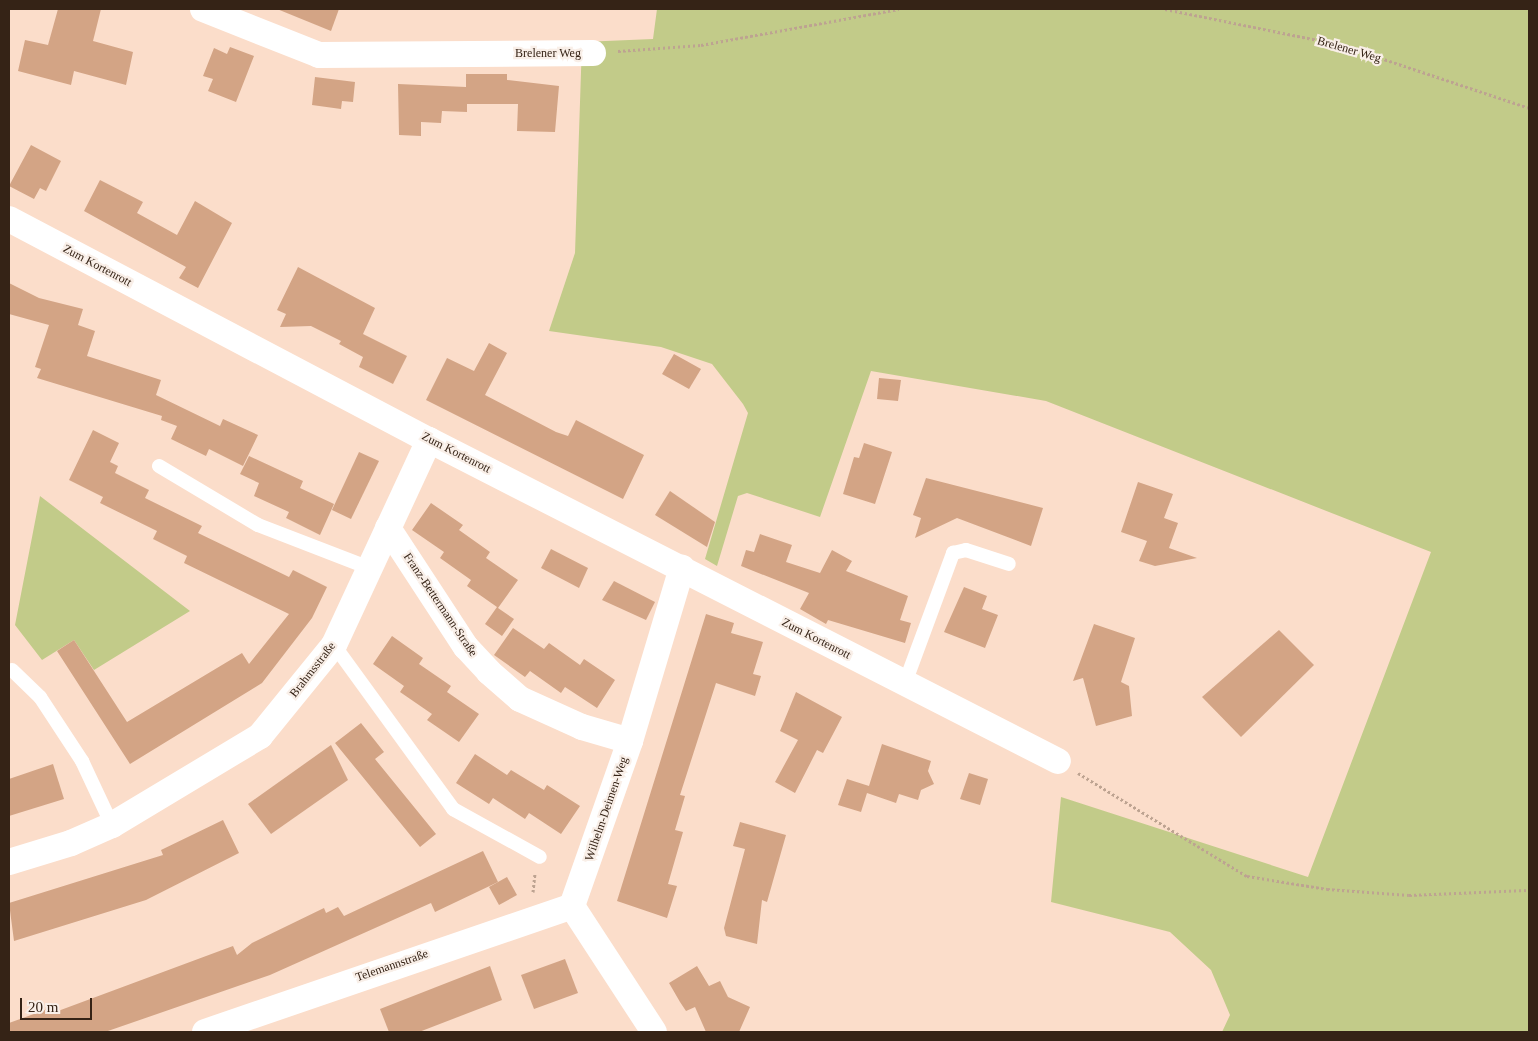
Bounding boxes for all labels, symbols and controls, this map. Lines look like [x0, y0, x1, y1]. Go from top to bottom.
street label: Brelener Weg [1315, 34, 1383, 66]
street label: Brelener Weg [515, 47, 581, 61]
street label: Zum Kortenrott [60, 242, 134, 290]
street label: Zum Kortenrott [419, 429, 493, 477]
street label: Franz-Bettermann-Straße [400, 550, 480, 660]
street label: Zum Kortenrott [779, 615, 853, 663]
street label: Brahmsstraße [287, 640, 339, 700]
street label: Wilhelm-Deimen-Weg [582, 755, 632, 863]
street label: Telemannstraße [354, 947, 430, 985]
scale bar [22, 988, 95, 1020]
text: 20 m [28, 999, 58, 1015]

